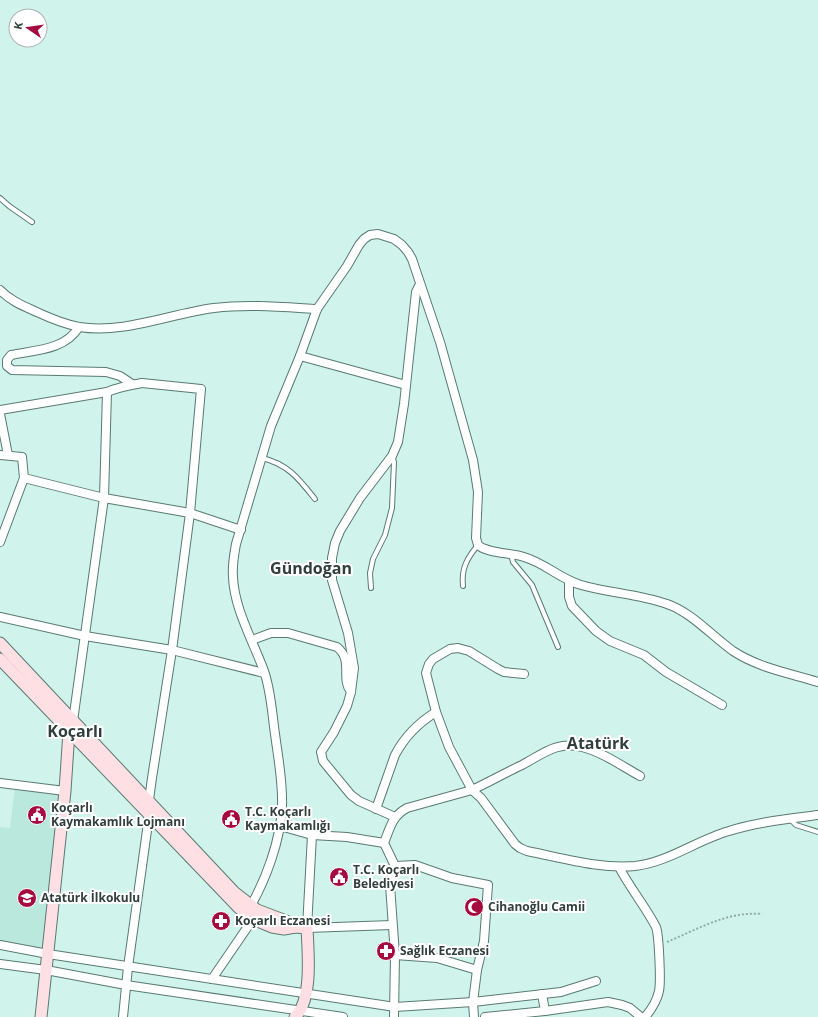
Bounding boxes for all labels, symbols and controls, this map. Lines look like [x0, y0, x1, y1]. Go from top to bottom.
north arrow [8, 8, 48, 48]
text: K [10, 20, 26, 31]
district label: Gündoğan [270, 557, 352, 579]
district label: Koçarlı [47, 720, 103, 742]
district label: Atatürk [567, 732, 629, 754]
place label: Koçarlı Kaymakamlık Lojmanı [51, 799, 185, 830]
place label: T.C. Koçarlı Kaymakamlığı [245, 803, 330, 834]
public building icon: Koçarlı Kaymakamlık Lojmanı [26, 804, 48, 826]
public building icon: T.C. Koçarlı Kaymakamlığı [220, 808, 242, 830]
place label: T.C. Koçarlı Belediyesi [353, 861, 419, 892]
public building icon: T.C. Koçarlı Belediyesi [328, 866, 350, 888]
school or university icon: Atatürk İlkokulu [16, 887, 38, 909]
place label: Atatürk İlkokulu [41, 889, 140, 906]
mosque icon: Cihanoğlu Camii [463, 896, 485, 918]
place label: Cihanoğlu Camii [488, 898, 585, 915]
pharmacy icon: Koçarlı Eczanesi [210, 910, 232, 932]
place label: Koçarlı Eczanesi [235, 912, 330, 929]
pharmacy icon: Sağlık Eczanesi [375, 940, 397, 962]
place label: Sağlık Eczanesi [400, 942, 489, 959]

